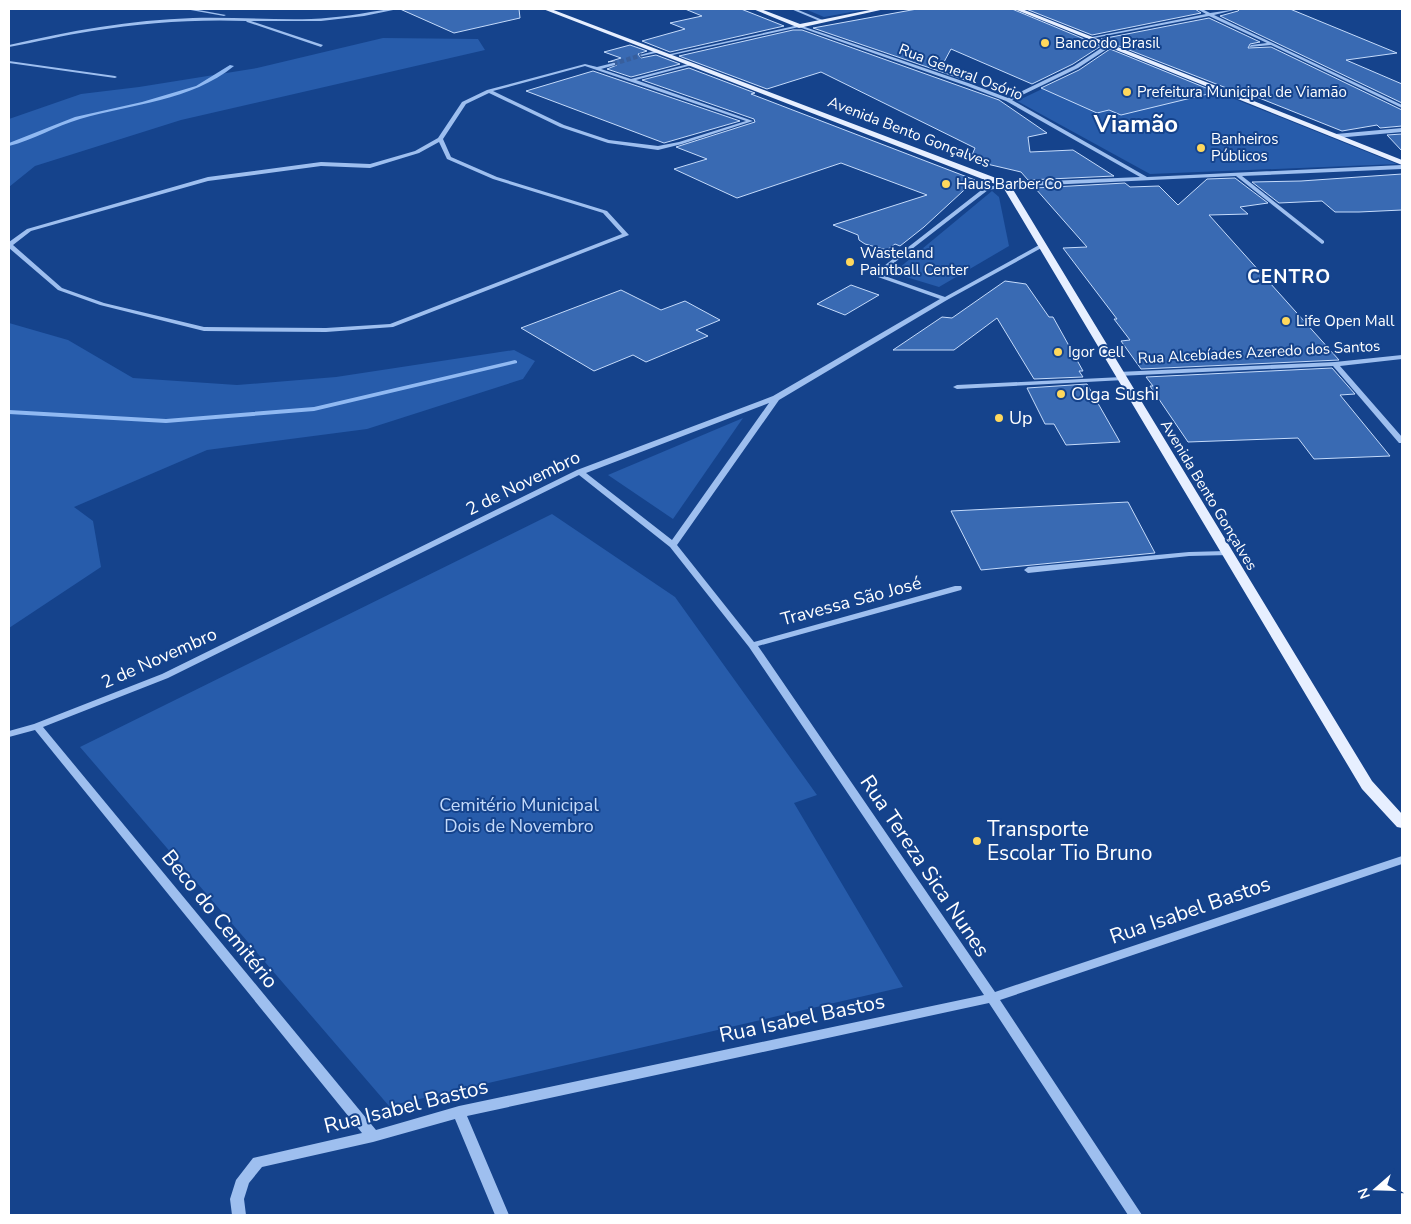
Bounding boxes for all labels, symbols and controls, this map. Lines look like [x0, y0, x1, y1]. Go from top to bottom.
place label: Banco do Brasil [1055, 33, 1161, 53]
marker: Banco do Brasil [1039, 37, 1051, 49]
street label: Rua General Osório [896, 39, 1026, 105]
place label: Prefeitura Municipal de Viamão [1137, 82, 1347, 102]
marker: Prefeitura Municipal de Viamão [1121, 86, 1133, 98]
street label: Avenida Bento Gonçalves [825, 92, 993, 172]
district label: Viamão [1093, 108, 1178, 140]
place label: Banheiros Públicos [1211, 129, 1278, 166]
marker: Banheiros Públicos [1195, 142, 1207, 154]
place label: Haus Barber Co [956, 174, 1062, 194]
marker: Haus Barber Co [940, 178, 952, 190]
place label: Wasteland Paintball Center [860, 243, 969, 280]
marker: Wasteland Paintball Center [844, 256, 856, 268]
district label: CENTRO [1247, 264, 1331, 290]
place label: Life Open Mall [1296, 311, 1395, 331]
marker: Life Open Mall [1280, 315, 1292, 327]
street label: Rua Alcebíades Azeredo dos Santos [1137, 336, 1381, 368]
place label: Igor Cell [1068, 342, 1125, 362]
marker: Igor Cell [1052, 346, 1064, 358]
place label: Olga Sushi [1071, 382, 1159, 406]
marker: Olga Sushi [1055, 388, 1067, 400]
place label: Up [1009, 406, 1033, 430]
marker: Up [993, 412, 1005, 424]
street label: Avenida Bento Gonçalves [1156, 416, 1262, 574]
street label: 2 de Novembro [462, 445, 584, 521]
street label: Travessa São José [778, 571, 924, 631]
street label: 2 de Novembro [97, 622, 221, 694]
street label: Rua Tereza Sica Nunes [854, 770, 996, 962]
park label: Cemitério Municipal Dois de Novembro [439, 793, 599, 838]
place label: Transporte Escolar Tio Bruno [987, 815, 1152, 867]
marker: Transporte Escolar Tio Bruno [971, 835, 983, 847]
street label: Beco do Cemitério [155, 844, 285, 994]
street label: Rua Isabel Bastos [1106, 869, 1274, 951]
street label: Rua Isabel Bastos [717, 987, 887, 1049]
street label: Rua Isabel Bastos [321, 1072, 491, 1140]
north arrow [1351, 1164, 1401, 1214]
text: N [1354, 1185, 1375, 1201]

